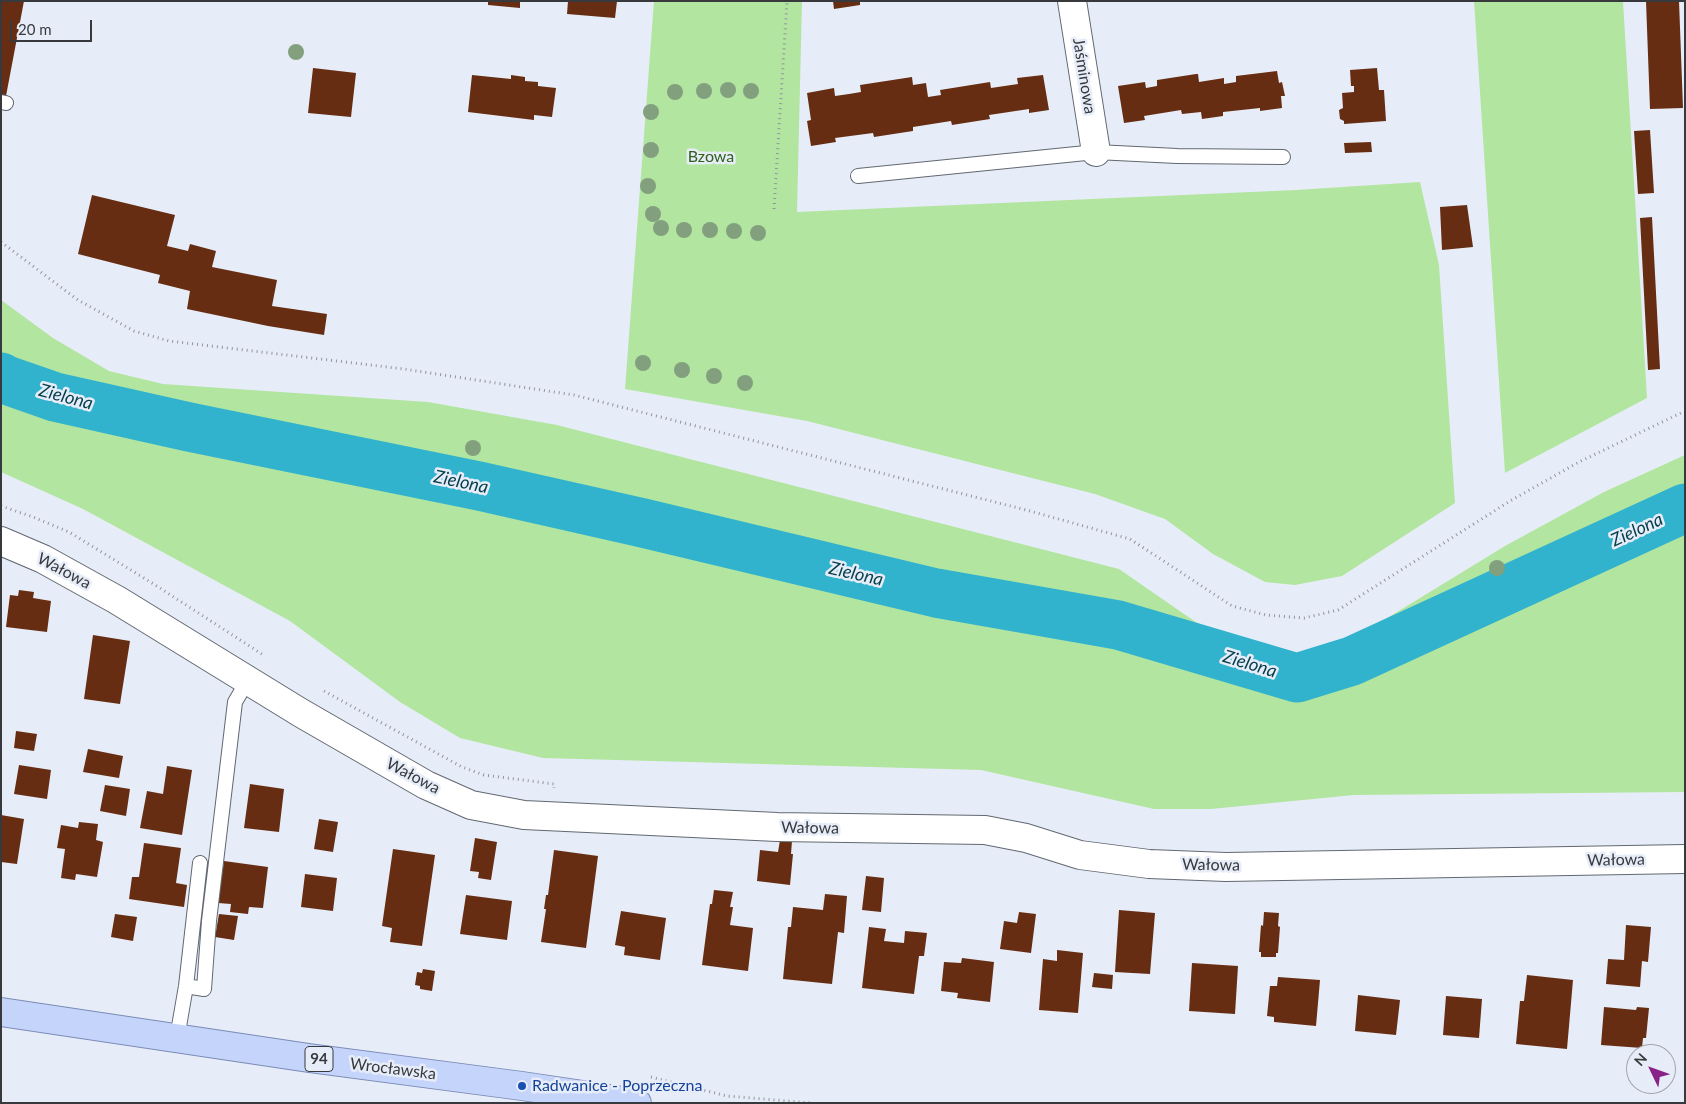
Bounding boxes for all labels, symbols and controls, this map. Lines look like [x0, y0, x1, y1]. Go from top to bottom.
scale bar [12, 10, 95, 42]
text: 20 m [18, 20, 52, 38]
street label: Jaśminowa [1069, 37, 1099, 115]
park label: Bzowa [688, 147, 734, 167]
water label: Zielona [37, 379, 95, 415]
water label: Zielona [432, 466, 490, 498]
water label: Zielona [1608, 509, 1666, 551]
street label: Wałowa [34, 549, 94, 593]
water label: Zielona [827, 557, 885, 591]
water label: Zielona [1221, 646, 1279, 682]
street label: Wałowa [383, 754, 443, 798]
street label: Wałowa [781, 818, 839, 838]
street label: Wałowa [1587, 850, 1645, 870]
street label: Wałowa [1182, 855, 1240, 875]
north arrow [1626, 1044, 1676, 1094]
road number: 94 [305, 1046, 333, 1072]
text: N [1630, 1050, 1650, 1069]
street label: Wrocławska [349, 1054, 437, 1084]
place label: Radwanice - Poprzeczna [532, 1076, 702, 1096]
marker: Radwanice - Poprzeczna [516, 1080, 528, 1092]

